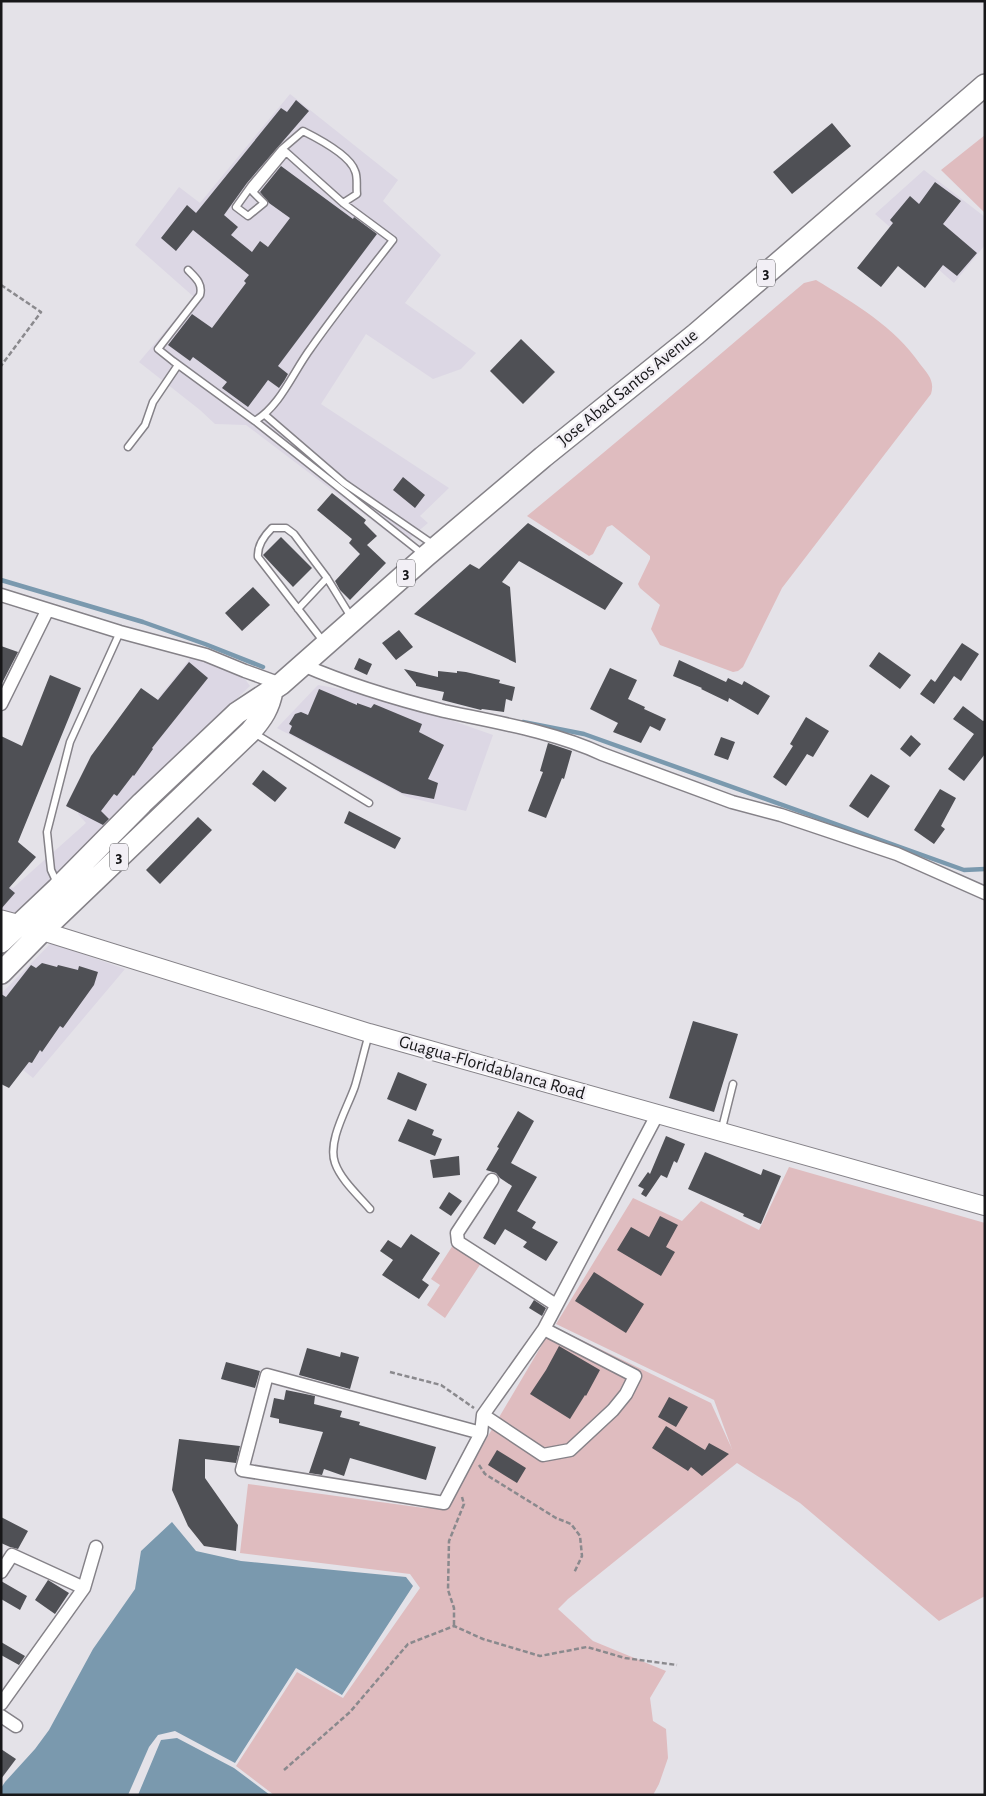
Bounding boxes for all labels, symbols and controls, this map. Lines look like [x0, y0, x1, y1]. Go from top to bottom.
road number: 3 [757, 260, 775, 286]
street label: Jose Abad Santos Avenue [555, 326, 701, 450]
road number: 3 [397, 560, 415, 586]
road number: 3 [110, 844, 128, 870]
street label: Guagua-Floridablanca Road [397, 1033, 587, 1103]

